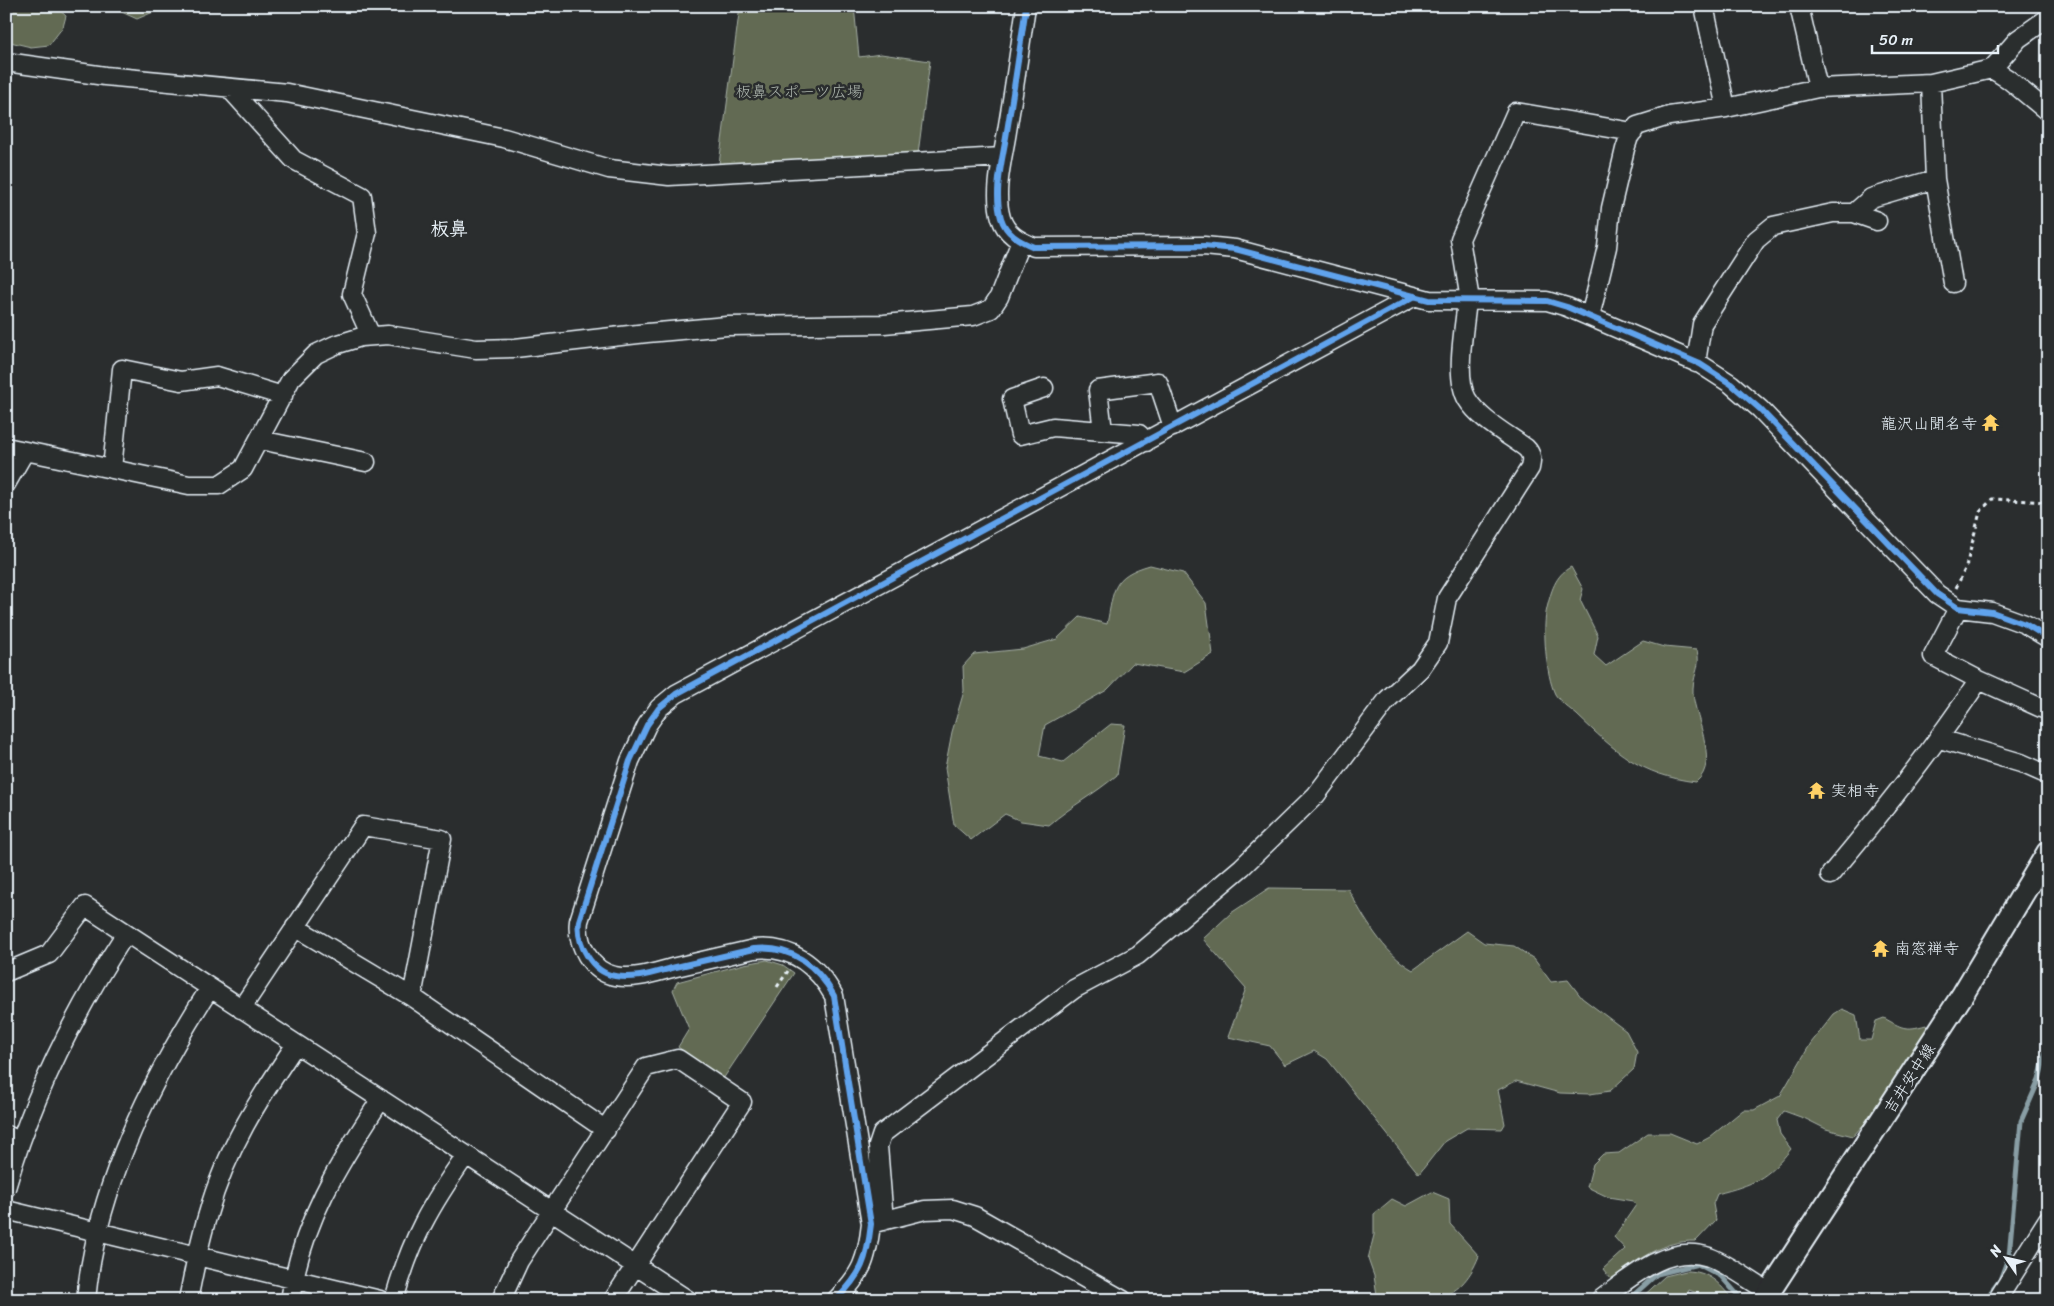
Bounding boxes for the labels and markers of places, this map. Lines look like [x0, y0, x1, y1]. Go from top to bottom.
place label: 龍沢山聞名寺 [1881, 409, 1977, 438]
temple icon: 龍沢山聞名寺 [1981, 413, 2001, 433]
place label: 実相寺 [1831, 776, 1879, 805]
temple icon: 実相寺 [1807, 780, 1827, 800]
place label: 南窓禅寺 [1895, 934, 1959, 963]
temple icon: 南窓禅寺 [1871, 938, 1891, 958]

